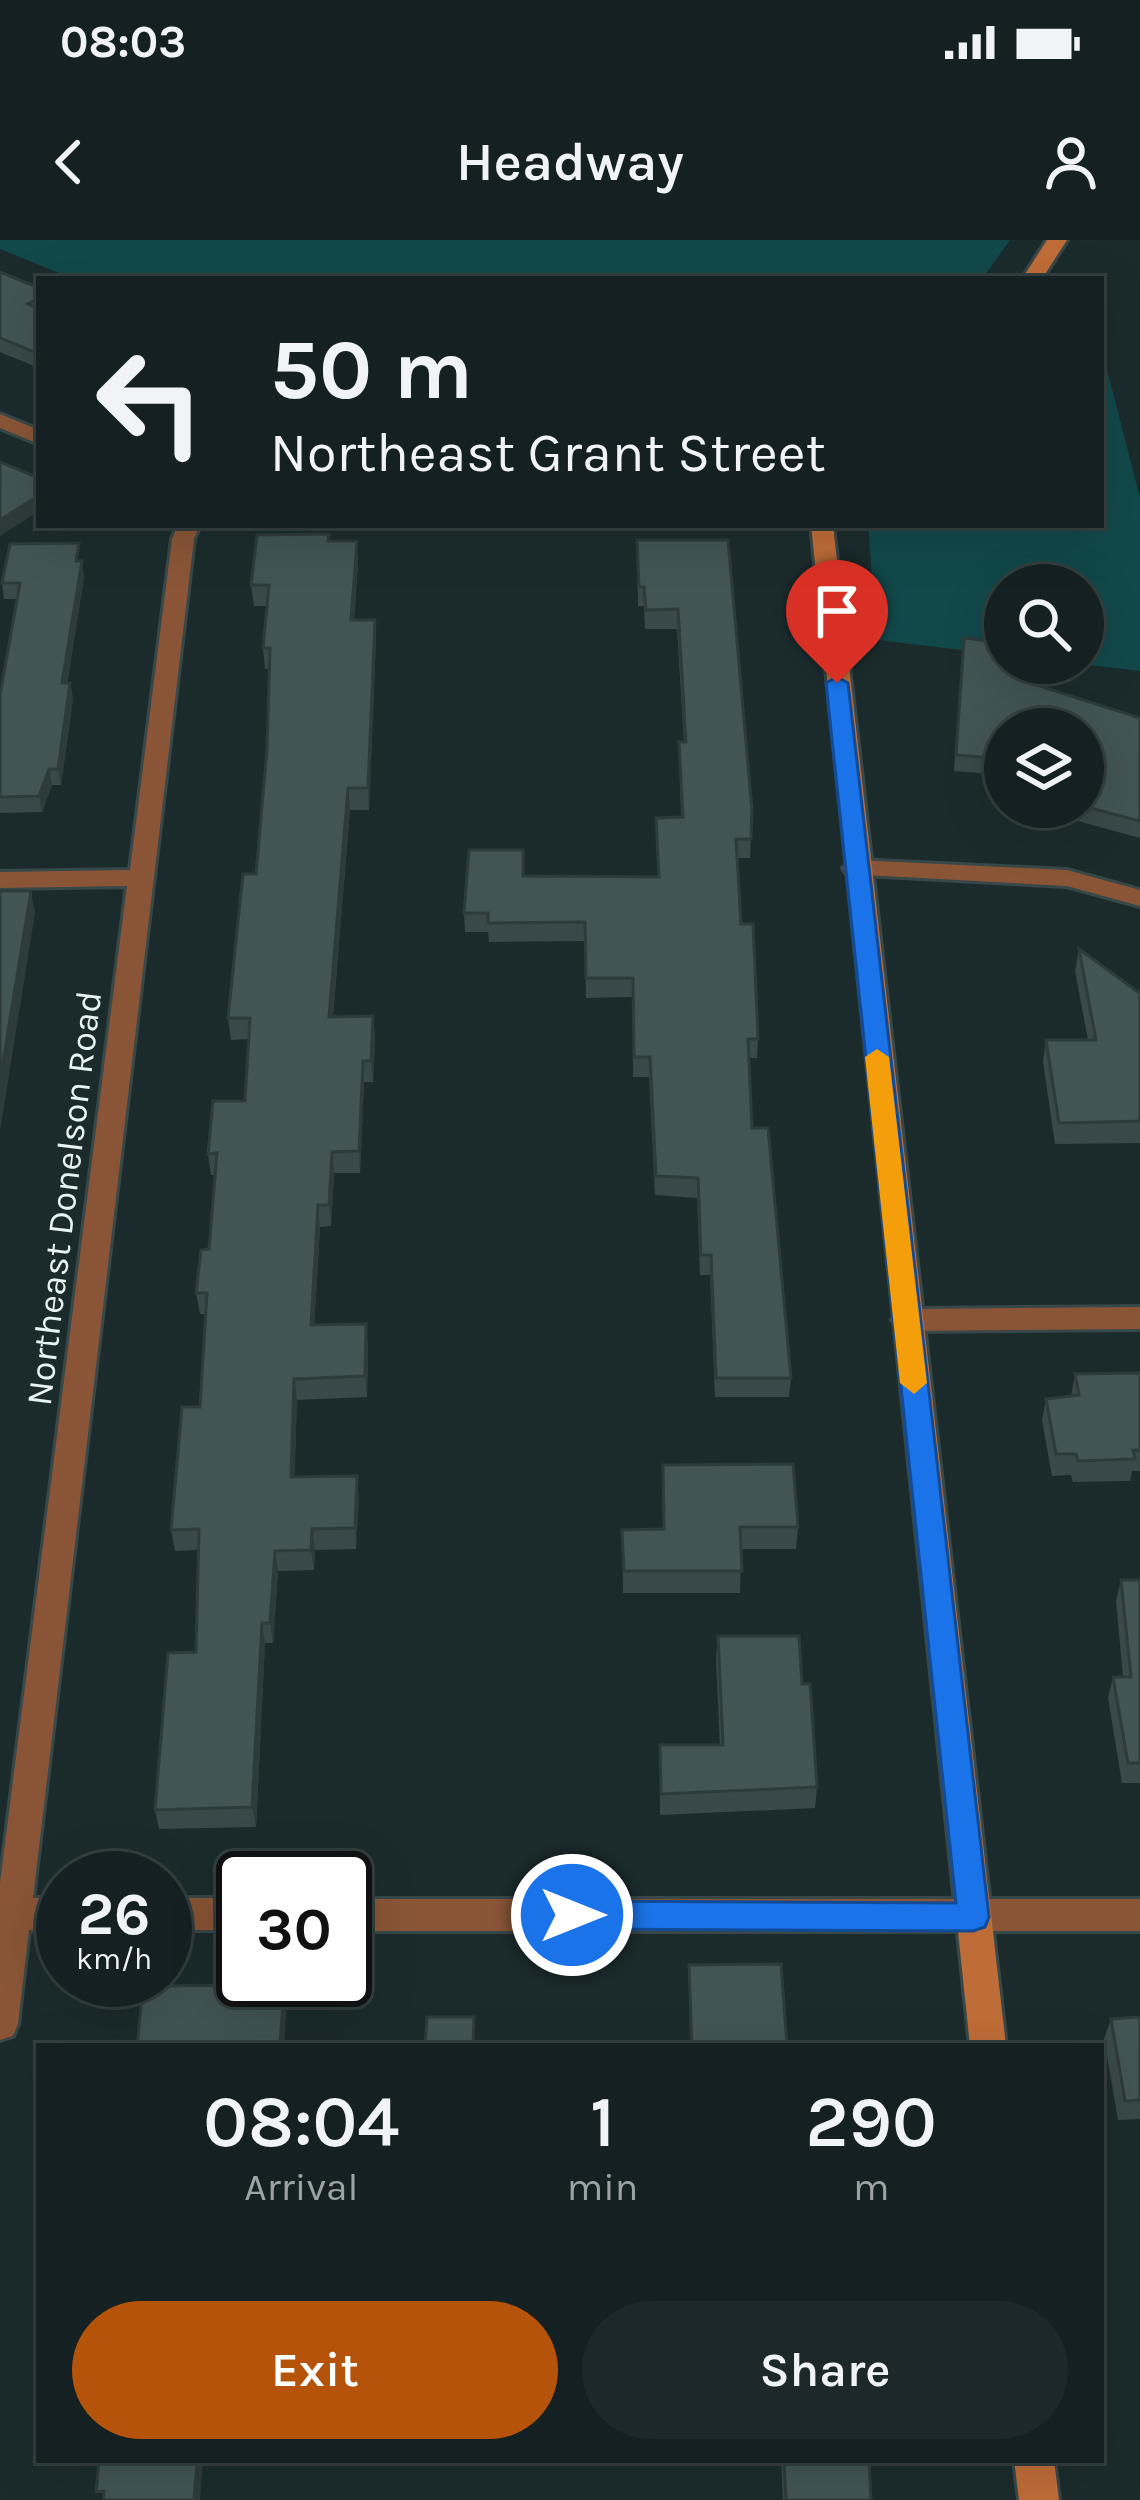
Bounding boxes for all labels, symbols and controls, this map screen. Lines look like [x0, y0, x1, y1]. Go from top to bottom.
text: 08:03 [60, 16, 186, 68]
icon: back [36, 129, 102, 195]
icon: person [1038, 129, 1104, 195]
text: Headway [456, 130, 684, 194]
text: 50 m [270, 321, 473, 419]
icon: left [72, 324, 228, 480]
text: Northeast Grant Street [270, 421, 826, 485]
pin [786, 560, 888, 683]
map controls [984, 564, 1104, 828]
button: search [984, 564, 1104, 684]
icon: arrive [804, 578, 870, 644]
button: layers [984, 708, 1104, 828]
street label: Northeast Donelson Road [18, 988, 110, 1408]
speed limit sign: 30 [216, 1851, 372, 2007]
position arrow [509, 1852, 635, 1978]
text: 26 [78, 1879, 150, 1949]
text: km/h [76, 1941, 152, 1977]
text: 08:04 [203, 2080, 399, 2164]
text: 1 [590, 2080, 615, 2164]
text: 290 [806, 2080, 937, 2164]
text: Arrival [244, 2164, 358, 2210]
text: min [567, 2164, 638, 2210]
text: m [853, 2164, 889, 2210]
button: Exit [72, 2301, 558, 2439]
button: Share [582, 2301, 1068, 2439]

